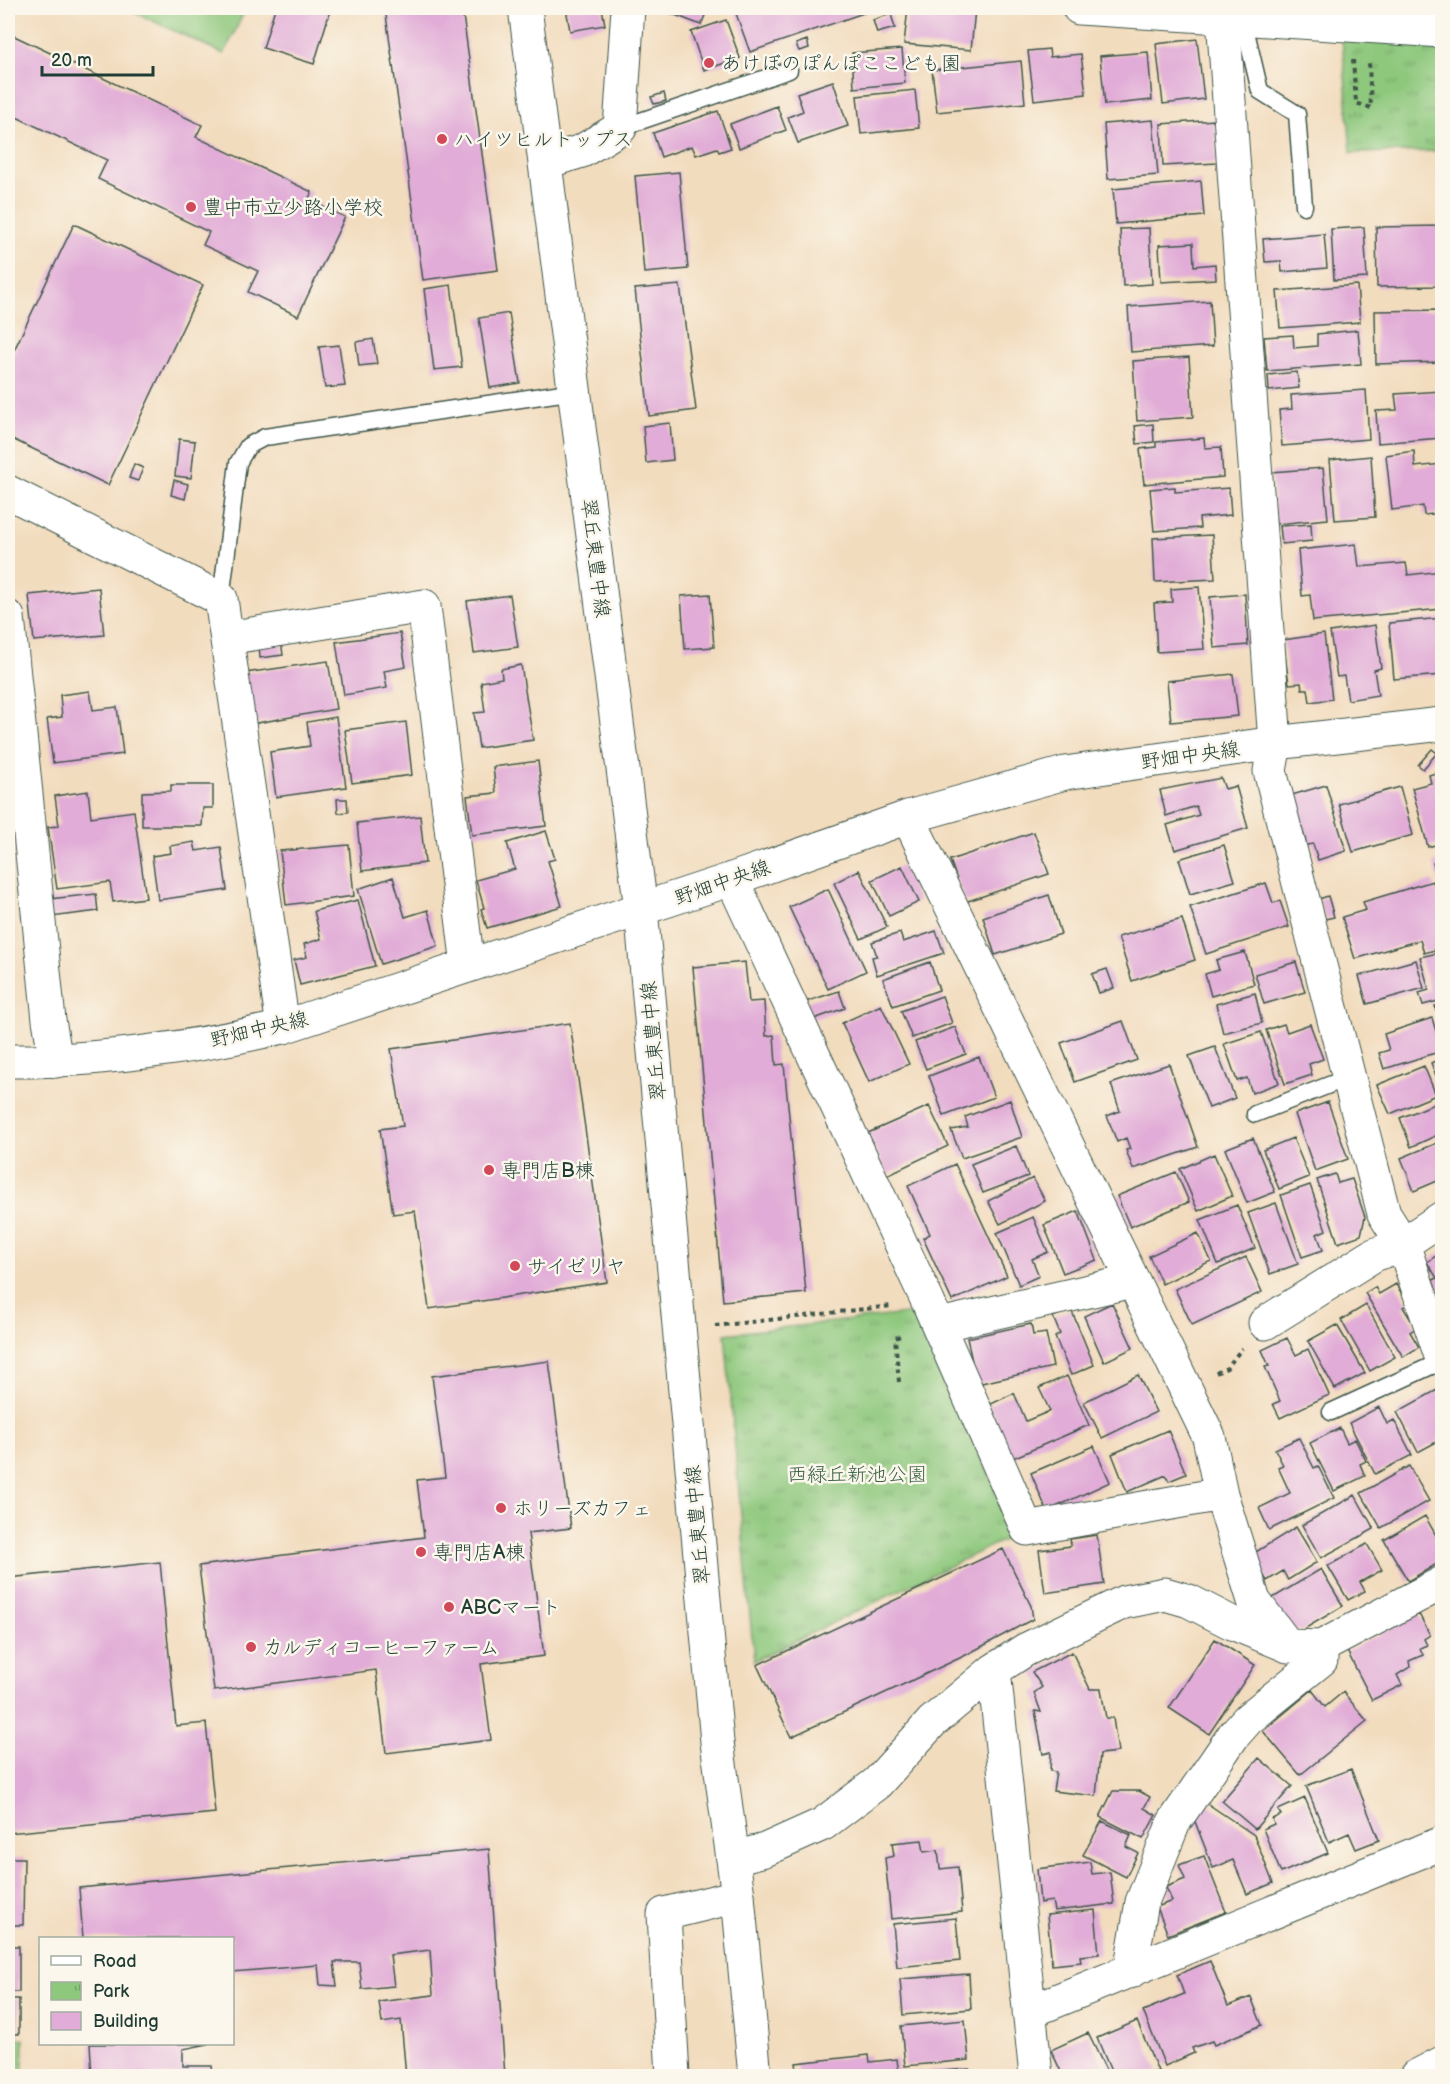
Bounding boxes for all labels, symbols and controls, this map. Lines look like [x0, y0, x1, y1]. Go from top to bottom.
scale bar [42, 39, 153, 77]
text: 20 m [51, 50, 92, 71]
place label: あけぼのぽんぽここども園 [721, 52, 961, 76]
marker: あけぼのぽんぽここども園 [702, 56, 716, 70]
place label: ハイツヒルトップス [454, 128, 633, 152]
marker: ハイツヒルトップス [435, 132, 449, 146]
place label: 豊中市立少路小学校 [203, 196, 383, 220]
marker: 豊中市立少路小学校 [184, 200, 198, 214]
street label: 翠丘東豊中線 [576, 497, 614, 619]
street label: 野畑中央線 [1139, 737, 1241, 775]
street label: 野畑中央線 [671, 855, 774, 911]
street label: 翠丘東豊中線 [637, 980, 671, 1102]
street label: 野畑中央線 [208, 1007, 311, 1053]
place label: 専門店B棟 [501, 1159, 595, 1183]
marker: 専門店B棟 [482, 1163, 496, 1177]
place label: サイゼリヤ [527, 1255, 626, 1279]
marker: サイゼリヤ [508, 1259, 522, 1273]
park label: 西緑丘新池公園 [787, 1463, 927, 1487]
street label: 翠丘東豊中線 [681, 1464, 715, 1586]
place label: ホリーズカフェ [513, 1497, 651, 1521]
marker: ホリーズカフェ [494, 1501, 508, 1515]
place label: 専門店A棟 [433, 1541, 525, 1565]
marker: 専門店A棟 [414, 1545, 428, 1559]
place label: ABCマート [461, 1596, 561, 1620]
marker: ABCマート [442, 1600, 456, 1614]
place label: カルディコーヒーファーム [263, 1636, 499, 1660]
marker: カルディコーヒーファーム [244, 1640, 258, 1654]
legend [39, 1937, 234, 2045]
text: Road [93, 1951, 137, 1972]
text: Park [93, 1981, 129, 2002]
text: Building [93, 2011, 159, 2032]

